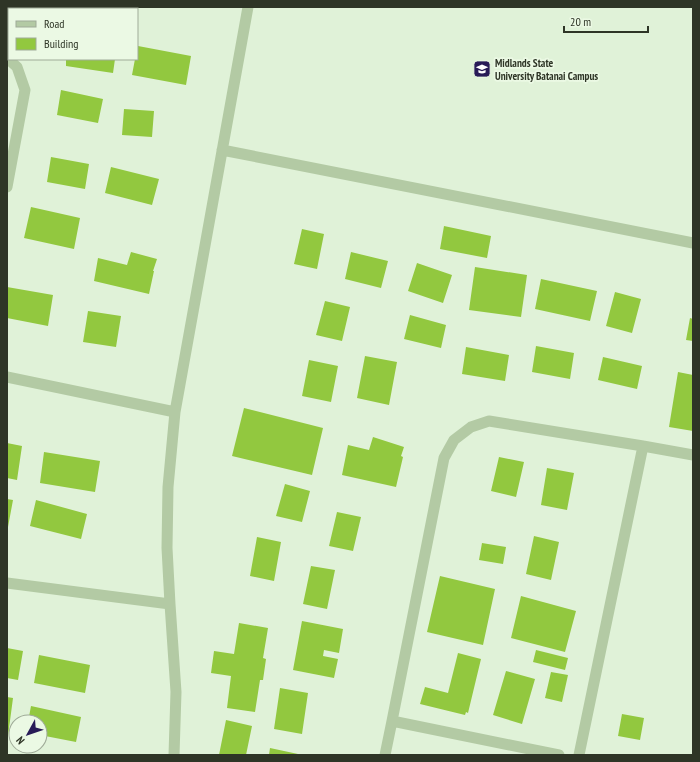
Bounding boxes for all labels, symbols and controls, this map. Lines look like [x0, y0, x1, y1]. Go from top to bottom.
legend [8, 8, 138, 60]
scale bar [564, 8, 648, 34]
text: 20 m [570, 14, 591, 29]
text: Road [44, 16, 64, 31]
text: Building [44, 36, 79, 51]
place label: Midlands State University Batanai Campus [495, 56, 598, 83]
school or university icon: Midlands State University Batanai Campus [472, 59, 492, 79]
north arrow [8, 714, 48, 754]
text: N [13, 734, 28, 747]

